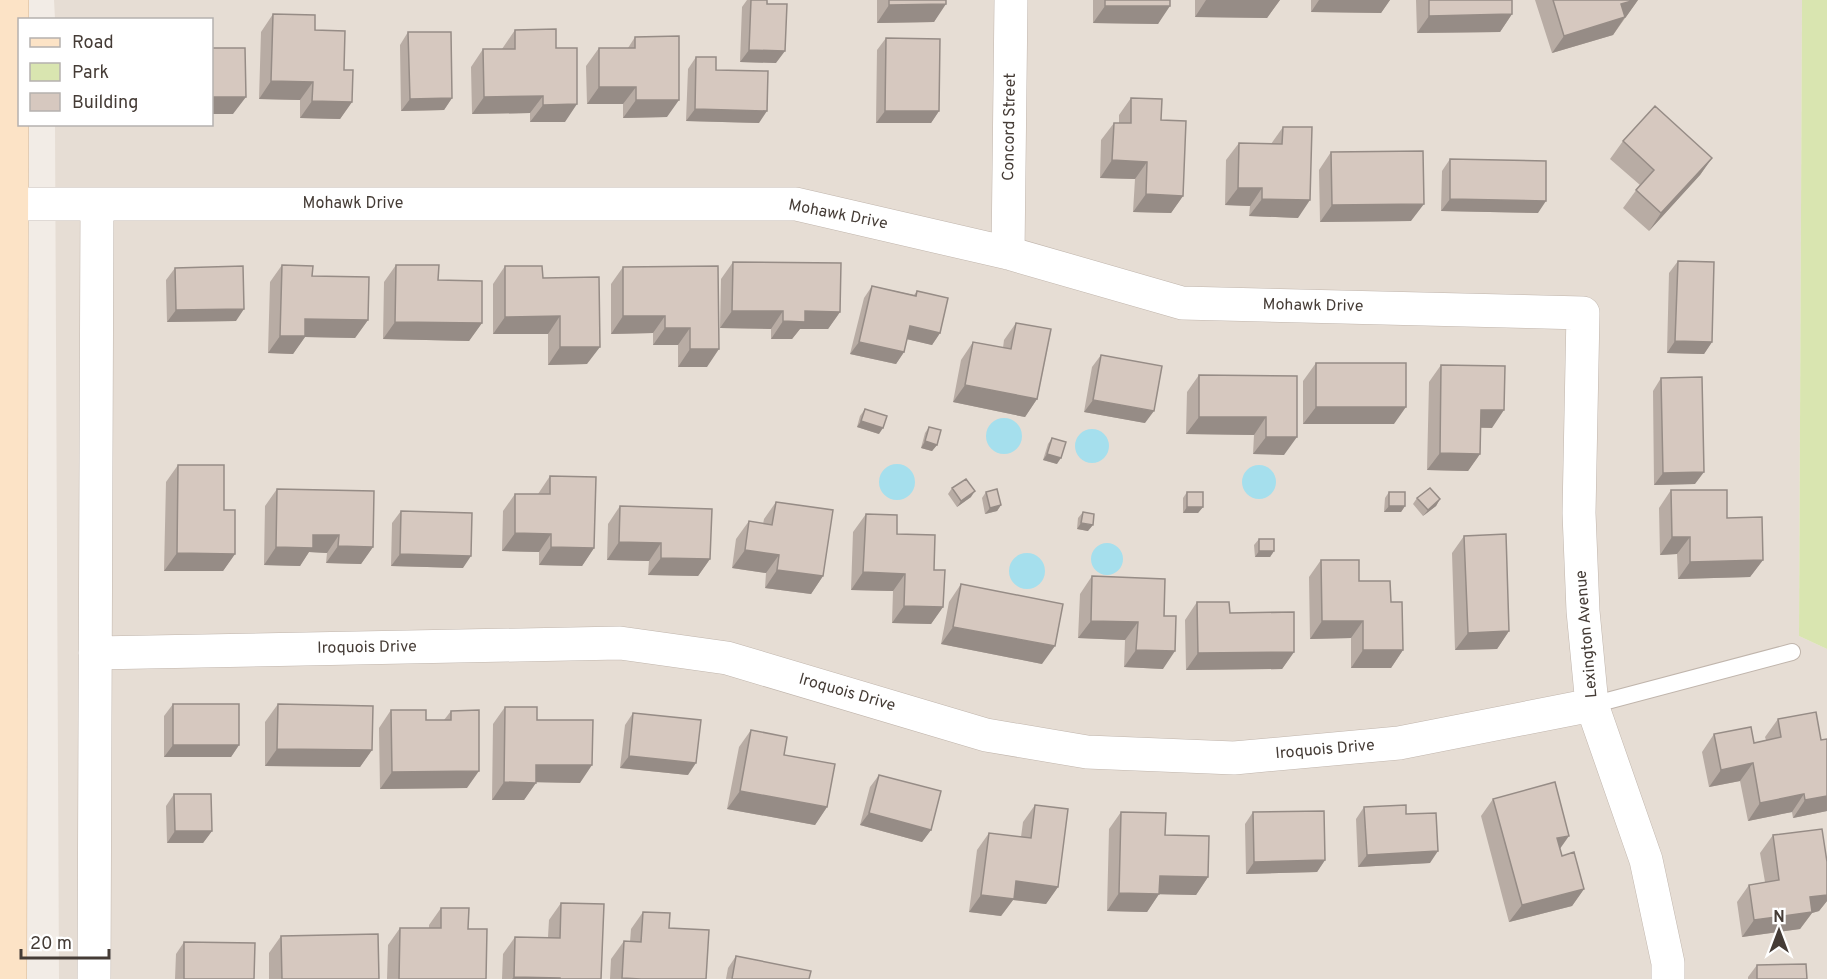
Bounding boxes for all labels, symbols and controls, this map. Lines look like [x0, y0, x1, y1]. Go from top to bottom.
legend [18, 18, 213, 126]
text: Road [72, 32, 114, 55]
text: Park [72, 62, 109, 85]
street label: Concord Street [999, 73, 1021, 181]
text: Building [72, 92, 138, 115]
street label: Mohawk Drive [303, 194, 403, 214]
street label: Mohawk Drive [787, 196, 889, 234]
street label: Mohawk Drive [1262, 295, 1364, 317]
street label: Lexington Avenue [1571, 569, 1603, 699]
street label: Iroquois Drive [317, 637, 417, 659]
street label: Iroquois Drive [796, 670, 898, 716]
street label: Iroquois Drive [1275, 736, 1375, 764]
north arrow [1749, 901, 1809, 961]
text: N [1773, 908, 1785, 928]
scale bar [21, 922, 110, 960]
text: 20 m [30, 933, 72, 956]

